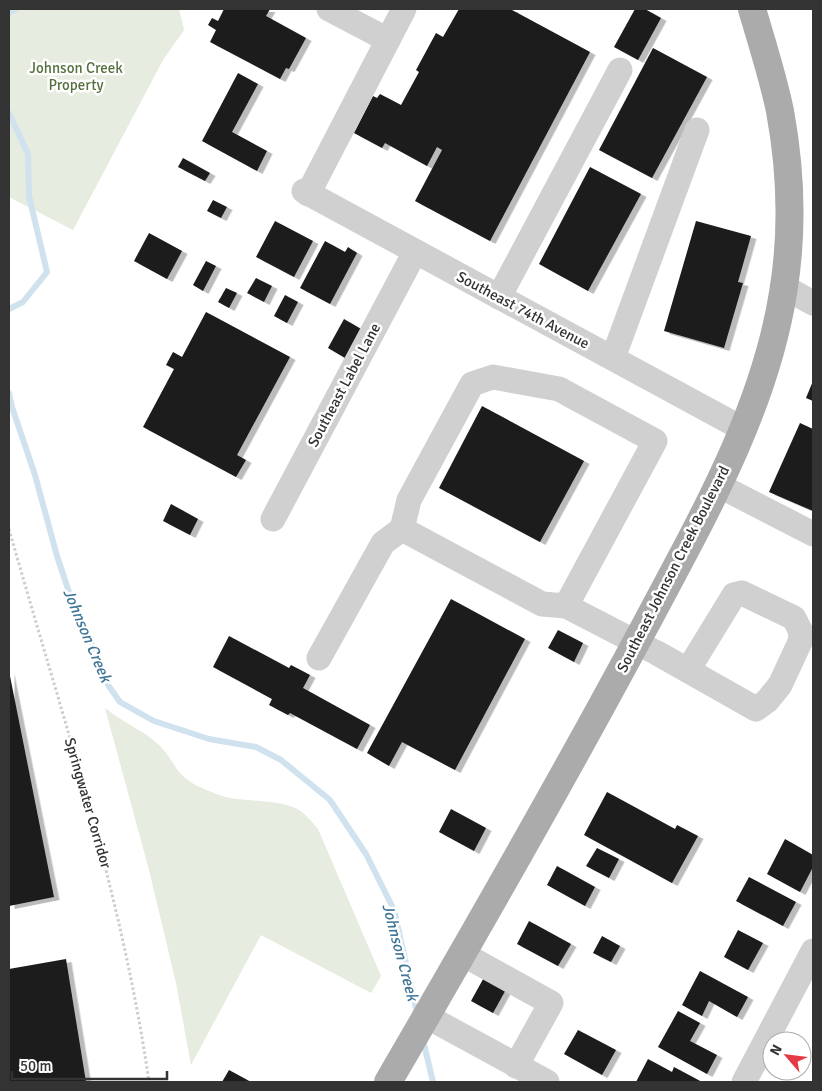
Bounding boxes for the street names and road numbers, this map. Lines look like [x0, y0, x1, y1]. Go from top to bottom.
street label: Southeast 74th Avenue [454, 267, 592, 353]
street label: Southeast Label Lane [304, 320, 384, 450]
street label: Southeast Johnson Creek Boulevard [613, 463, 733, 675]
street label: Springwater Corridor [61, 736, 115, 871]

